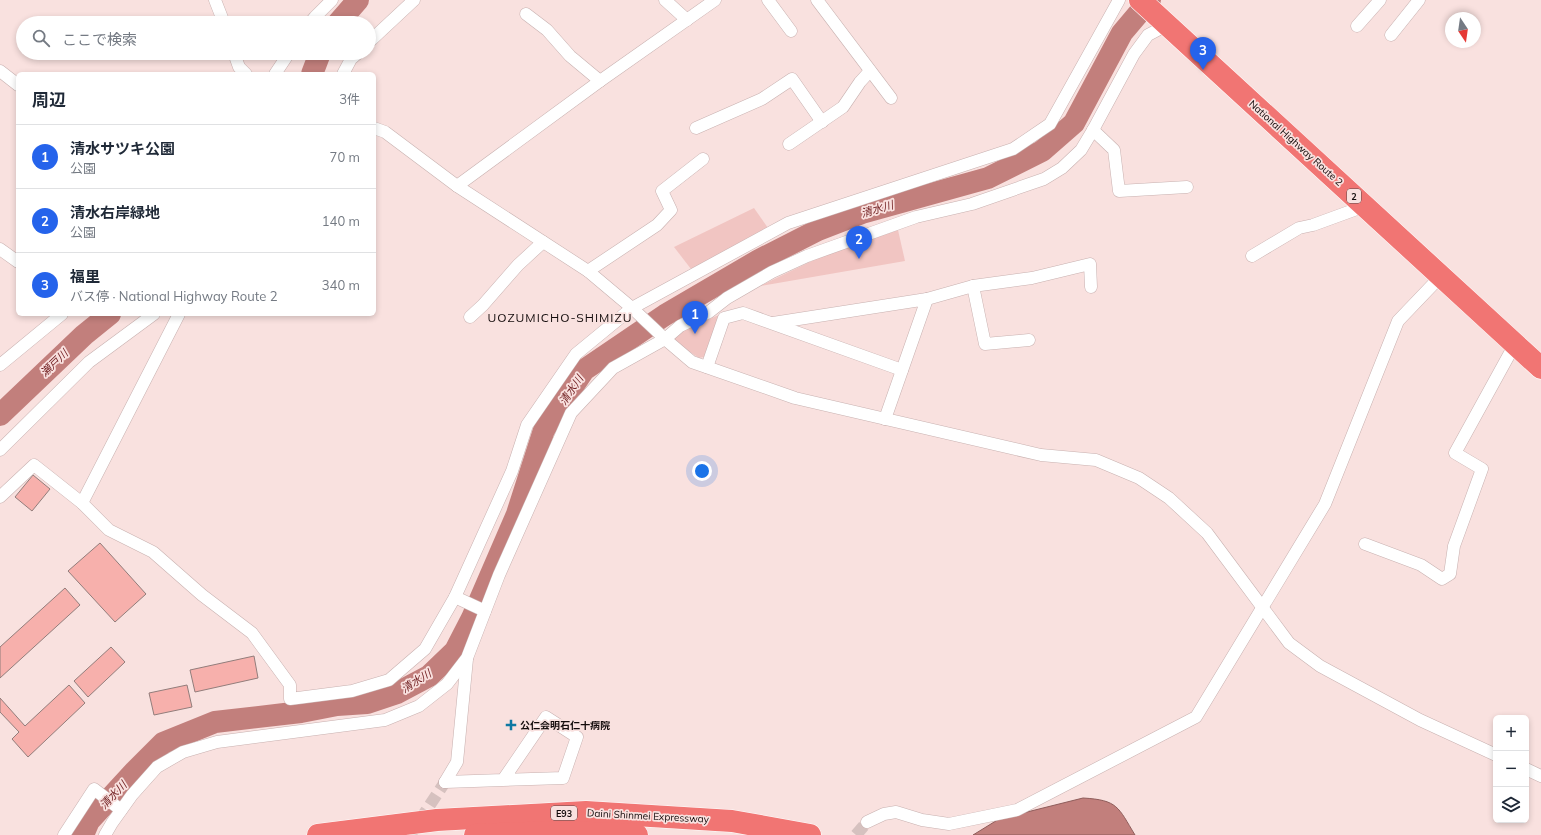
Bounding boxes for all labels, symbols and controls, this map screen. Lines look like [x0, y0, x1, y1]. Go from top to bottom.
north arrow [1445, 12, 1481, 48]
search box [16, 16, 376, 60]
icon: search [30, 27, 52, 49]
text: ここで検索 [62, 30, 137, 49]
pin: 3 [1190, 37, 1216, 70]
text: 周辺 [32, 89, 66, 110]
text: 3件 [339, 91, 360, 107]
street label: National Highway Route 2 [1246, 97, 1346, 189]
text: 清水サツキ公園 [70, 139, 175, 158]
text: 1 [41, 149, 49, 165]
text: 70 m [330, 149, 360, 165]
text: 公園 [70, 160, 96, 176]
road number: 2 [1347, 189, 1361, 203]
water label: 清水川 [859, 197, 896, 220]
text: 清水右岸緑地 [70, 203, 160, 222]
text: 2 [41, 213, 49, 229]
text: 140 m [322, 213, 360, 229]
text: 公園 [70, 224, 96, 240]
pin: 2 [846, 226, 872, 259]
text: 福里 [70, 267, 100, 286]
text: 3 [41, 277, 49, 293]
text: 340 m [322, 277, 360, 293]
text: バス停 · National Highway Route 2 [70, 288, 277, 304]
pin: 1 [682, 301, 708, 334]
district label: UOZUMICHO-SHIMIZU [488, 310, 632, 325]
water label: 瀬戸川 [37, 346, 71, 379]
water label: 清水川 [556, 372, 587, 408]
your location [692, 461, 712, 481]
water label: 清水川 [398, 666, 435, 696]
map controls [1493, 715, 1529, 823]
button: + [1493, 715, 1529, 751]
marker: 公仁会明石仁十病院 [505, 719, 517, 731]
place label: 公仁会明石仁十病院 [520, 719, 610, 732]
button: − [1493, 751, 1529, 787]
water label: 清水川 [97, 778, 130, 812]
button: layers [1493, 787, 1529, 823]
road number: E93 [551, 806, 577, 820]
street label: Daini Shinmei Expressway [587, 806, 710, 826]

